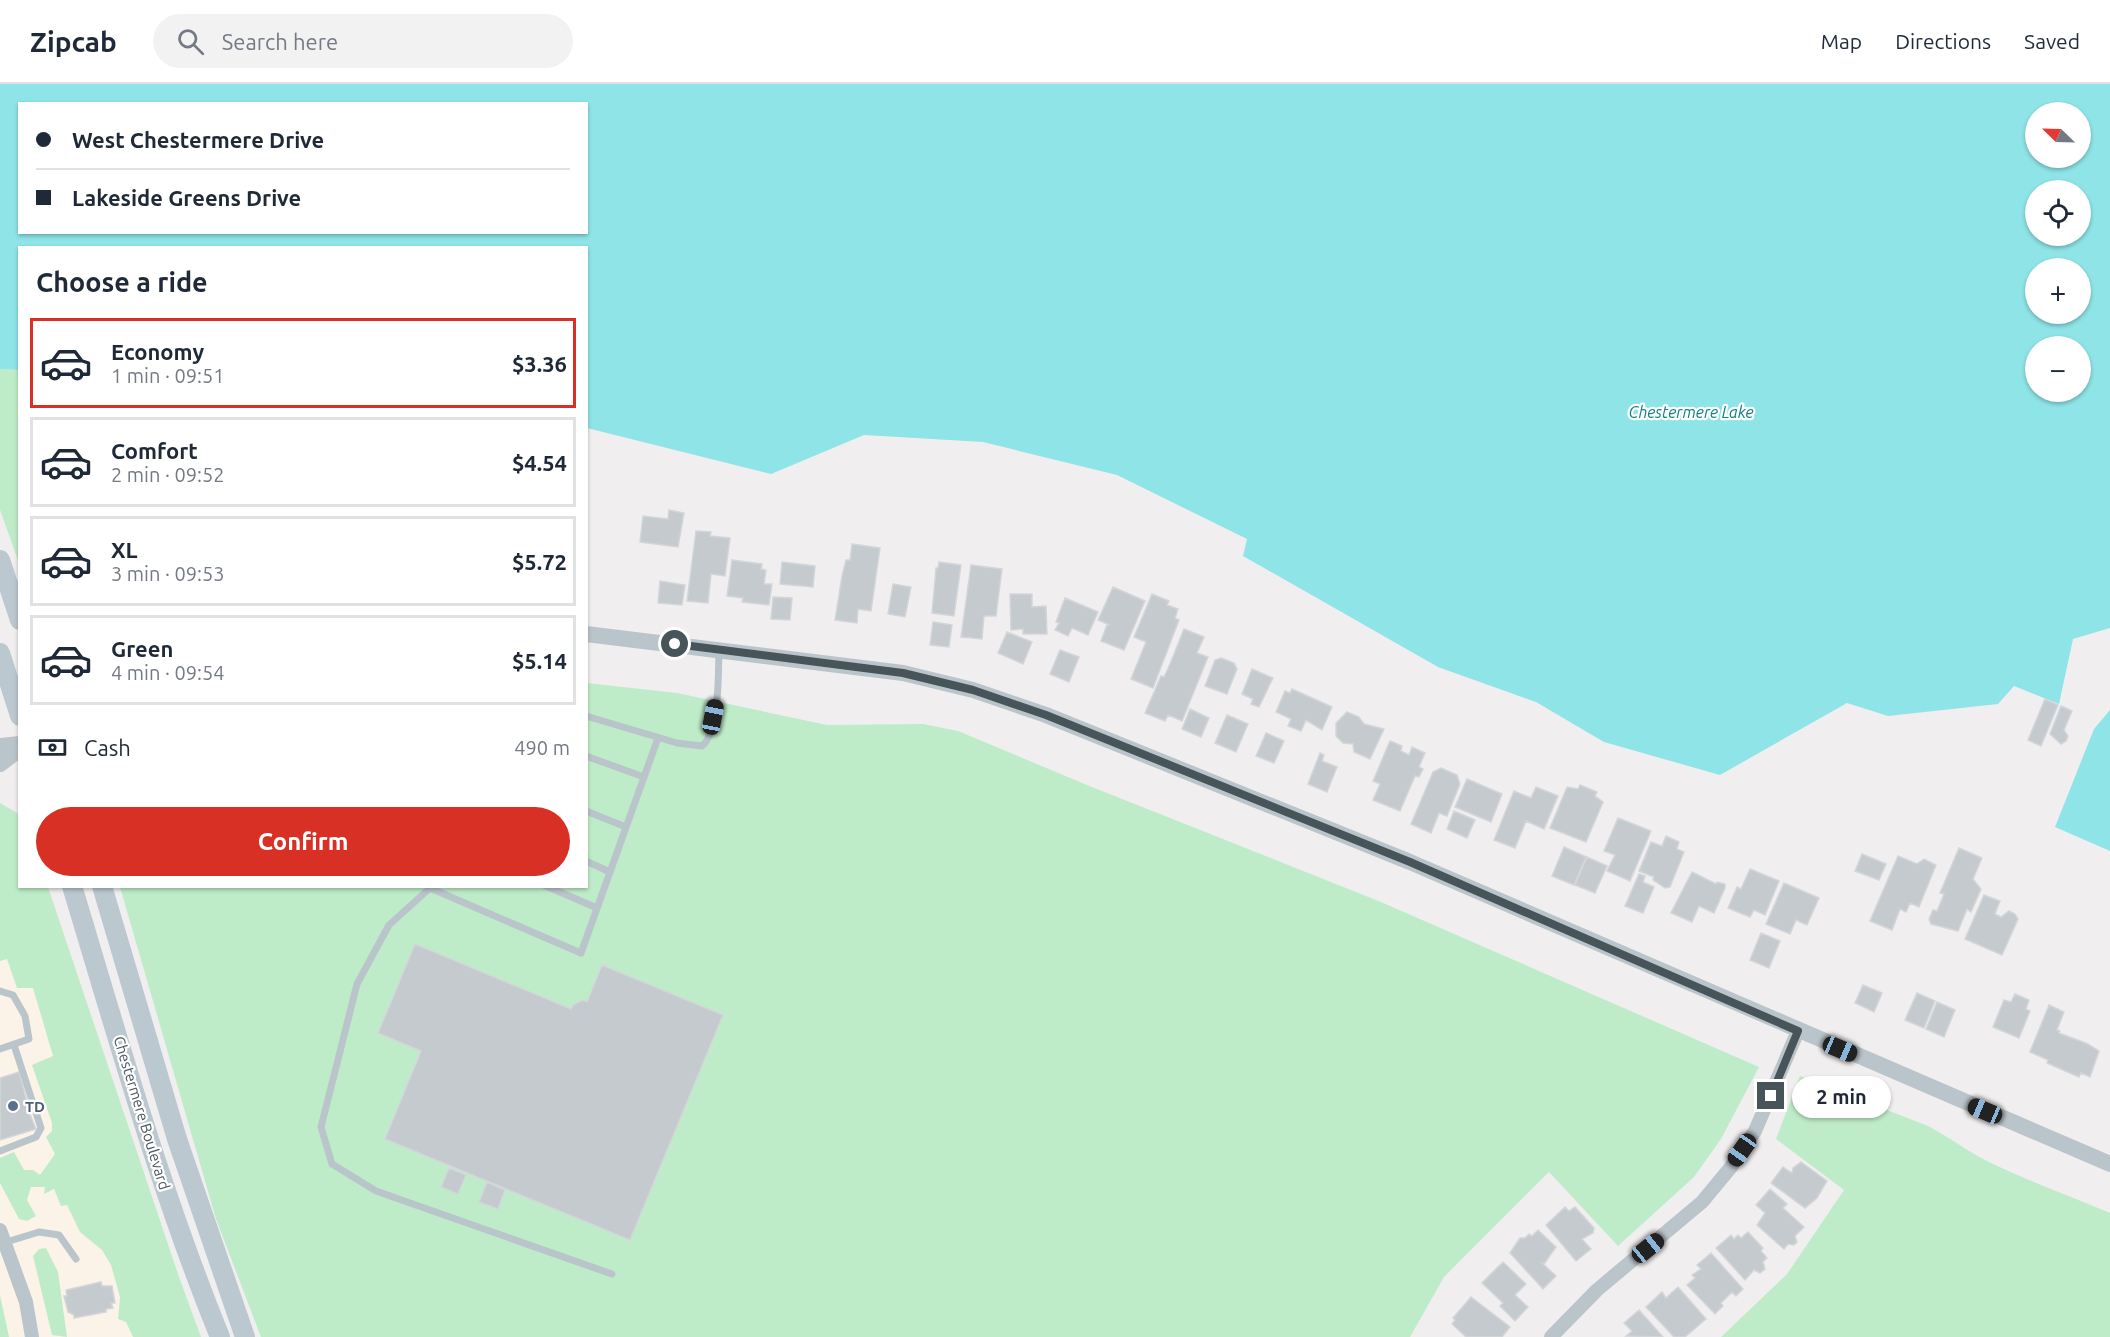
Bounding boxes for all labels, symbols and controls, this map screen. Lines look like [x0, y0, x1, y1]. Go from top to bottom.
search box [153, 14, 573, 68]
icon: search [174, 25, 207, 58]
text: Zipcab [30, 26, 117, 57]
text: Search here [222, 29, 338, 54]
text: Map [1821, 29, 1862, 53]
text: Directions [1895, 29, 1991, 53]
text: Saved [2024, 29, 2080, 53]
north arrow [2025, 102, 2091, 168]
map controls [2025, 102, 2091, 402]
text: West Chestermere Drive [72, 127, 324, 152]
button: locate [2025, 180, 2091, 246]
text: Lakeside Greens Drive [72, 185, 301, 210]
button: + [2025, 258, 2091, 324]
text: Choose a ride [36, 267, 208, 297]
icon: car [39, 336, 93, 390]
button: − [2025, 336, 2091, 402]
text: Economy [111, 339, 204, 364]
text: $3.36 [512, 351, 567, 376]
text: 1 min · 09:51 [111, 364, 225, 387]
water label: Chestermere Lake [1628, 403, 1754, 421]
icon: car [39, 435, 93, 489]
text: Comfort [111, 438, 198, 463]
text: $4.54 [512, 450, 567, 475]
text: 2 min · 09:52 [111, 463, 225, 486]
icon: car [39, 534, 93, 588]
text: XL [111, 537, 138, 562]
text: $5.72 [512, 549, 567, 574]
text: 3 min · 09:53 [111, 562, 225, 585]
route start [661, 630, 688, 657]
icon: car [39, 633, 93, 687]
text: Green [111, 636, 173, 661]
text: $5.14 [512, 648, 567, 673]
text: 4 min · 09:54 [111, 661, 225, 684]
car [701, 698, 725, 736]
icon: cash [36, 731, 69, 764]
text: Cash [84, 735, 131, 760]
text: 490 m [514, 736, 570, 759]
button: Confirm [36, 807, 570, 876]
street label: Chestermere Boulevard [111, 1034, 173, 1192]
car [1820, 1034, 1860, 1064]
callout: 2 min [1792, 1075, 1891, 1117]
route end [1757, 1082, 1784, 1109]
text: 2 min [1816, 1085, 1867, 1108]
car [1965, 1096, 2005, 1126]
place label: TD [25, 1098, 45, 1115]
marker: TD [6, 1099, 20, 1113]
car [1724, 1130, 1760, 1170]
car [1628, 1230, 1668, 1266]

